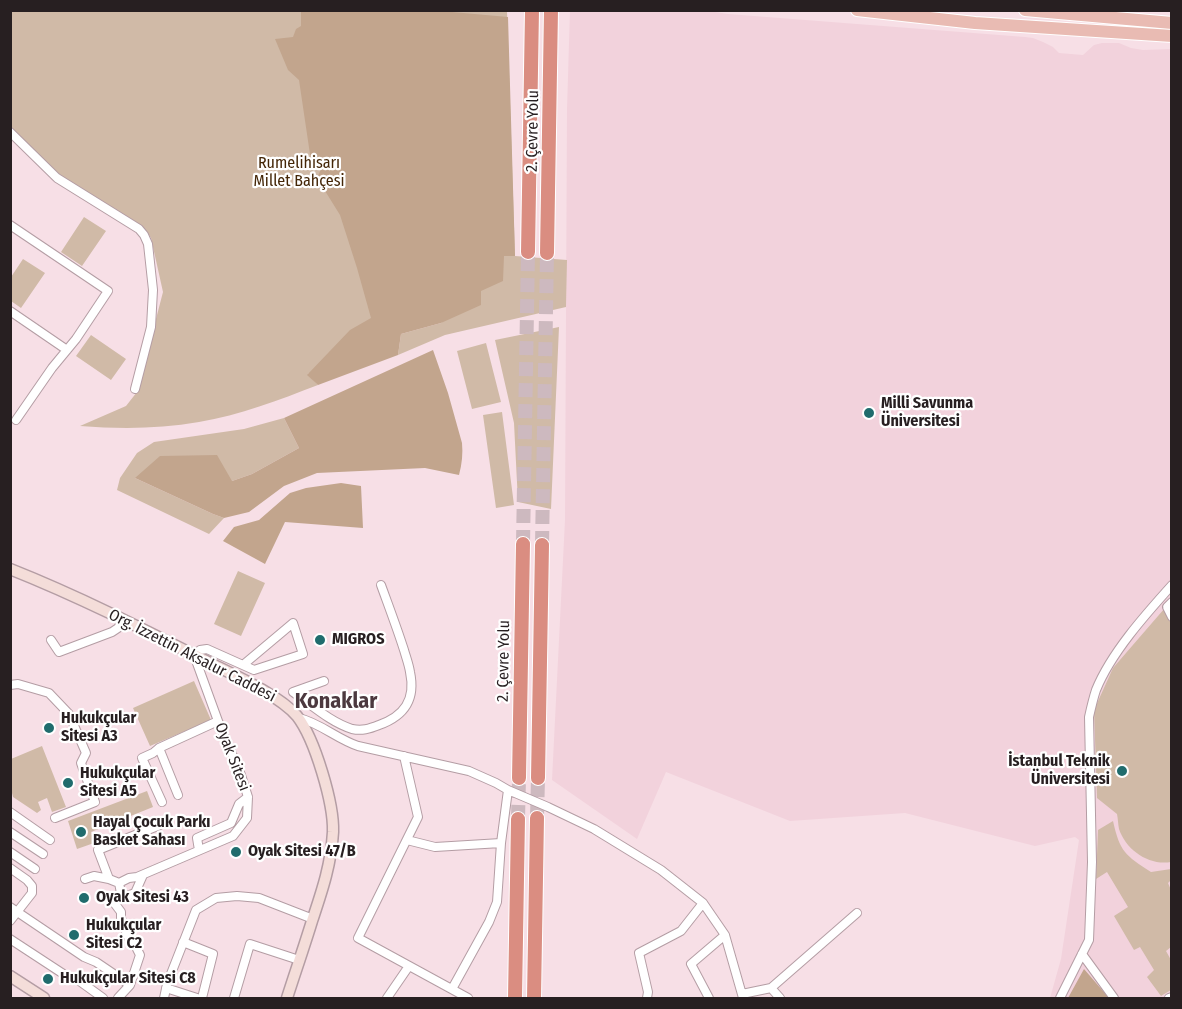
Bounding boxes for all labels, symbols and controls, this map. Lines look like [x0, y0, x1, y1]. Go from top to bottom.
street label: 2. Çevre Yolu [523, 90, 543, 172]
park label: Rumelihisarı Millet Bahçesi [253, 154, 345, 192]
place label: Milli Savunma Üniversitesi [881, 394, 973, 432]
marker: Milli Savunma Üniversitesi [862, 406, 876, 420]
street label: Org. İzzettin Aksalur Caddesi [105, 605, 279, 707]
street label: 2. Çevre Yolu [494, 620, 514, 702]
place label: MIGROS [332, 630, 384, 650]
marker: MIGROS [313, 633, 327, 647]
district label: Konaklar [295, 689, 377, 715]
place label: Hukukçular Sitesi A3 [61, 709, 136, 747]
street label: Oyak Sitesi [210, 720, 254, 794]
marker: Hukukçular Sitesi A3 [42, 721, 56, 735]
place label: İstanbul Teknik Üniversitesi [1008, 752, 1110, 790]
place label: Hukukçular Sitesi A5 [80, 764, 155, 802]
marker: İstanbul Teknik Üniversitesi [1115, 764, 1129, 778]
marker: Hukukçular Sitesi A5 [61, 776, 75, 790]
place label: Hayal Çocuk Parkı Basket Sahası [93, 813, 210, 851]
marker: Hayal Çocuk Parkı Basket Sahası [74, 825, 88, 839]
place label: Oyak Sitesi 47/B [248, 842, 356, 862]
marker: Oyak Sitesi 47/B [229, 845, 243, 859]
place label: Oyak Sitesi 43 [96, 888, 189, 908]
marker: Oyak Sitesi 43 [77, 891, 91, 905]
place label: Hukukçular Sitesi C2 [86, 916, 161, 954]
marker: Hukukçular Sitesi C2 [67, 928, 81, 942]
place label: Hukukçular Sitesi C8 [60, 969, 196, 989]
marker: Hukukçular Sitesi C8 [41, 972, 55, 986]

